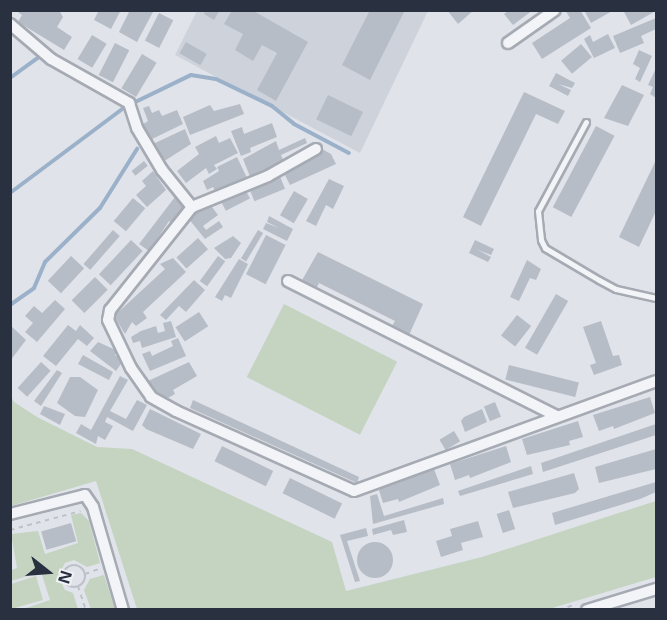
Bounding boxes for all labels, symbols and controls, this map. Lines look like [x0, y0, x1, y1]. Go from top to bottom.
north arrow [18, 542, 78, 602]
text: N [53, 568, 78, 587]

